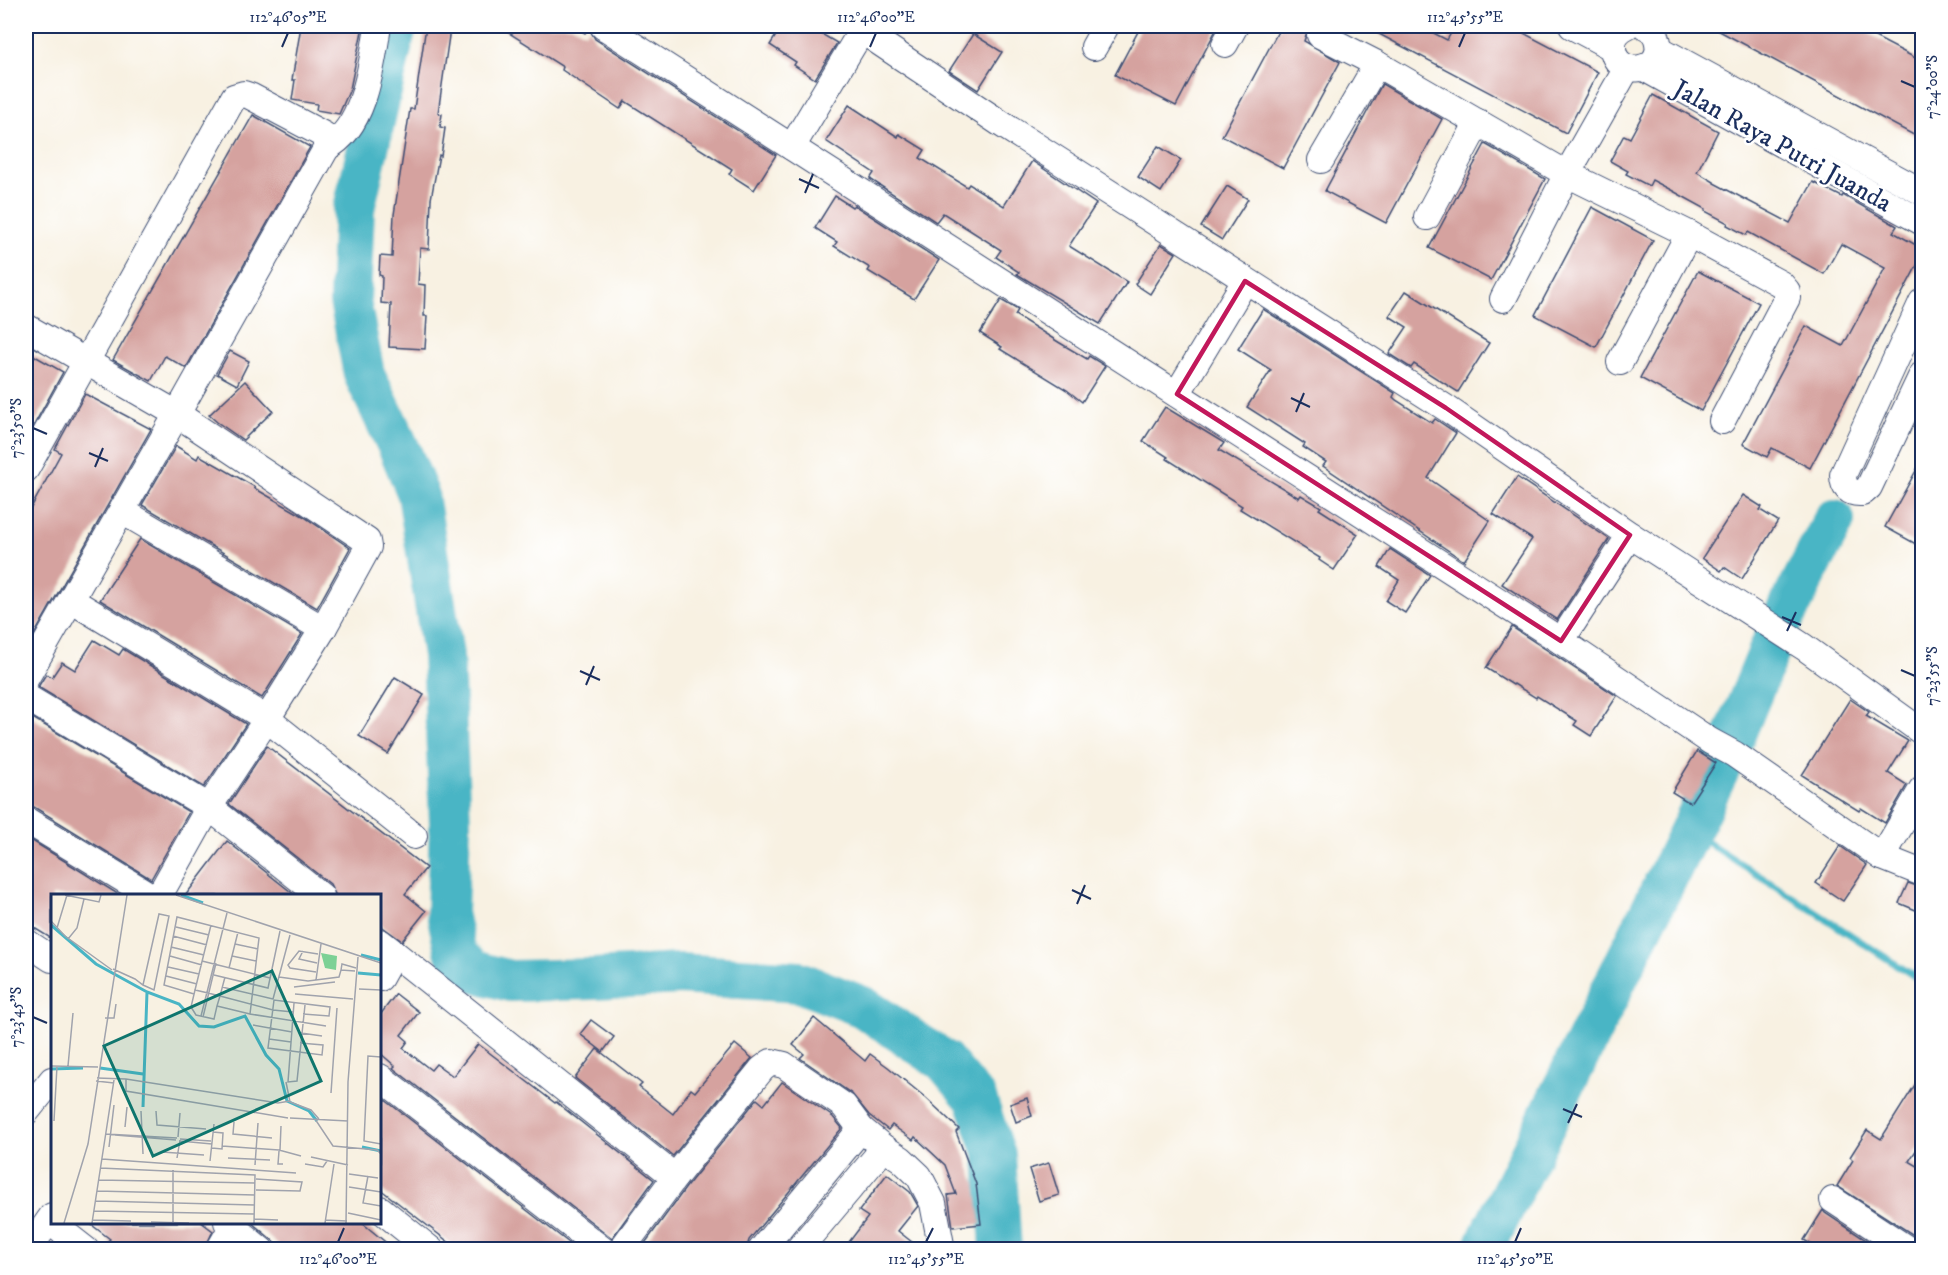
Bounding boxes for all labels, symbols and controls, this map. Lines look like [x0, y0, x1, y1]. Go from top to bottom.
text: 112°46'05"E [249, 8, 327, 27]
text: 112°46'00"E [837, 8, 915, 27]
text: 112°45'55"E [1427, 8, 1503, 27]
text: 7°24'00"S [1923, 55, 1942, 119]
street label: Jalan Raya Putri Juanda [1665, 72, 1897, 220]
text: 7°23'50"S [7, 398, 26, 458]
text: 7°23'55"S [1923, 646, 1942, 706]
inset map [51, 894, 381, 1224]
text: 7°23'45"S [7, 986, 26, 1047]
text: 112°46'00"E [299, 1250, 377, 1269]
text: 112°45'55"E [888, 1250, 964, 1269]
text: 112°45'50"E [1477, 1250, 1554, 1269]

